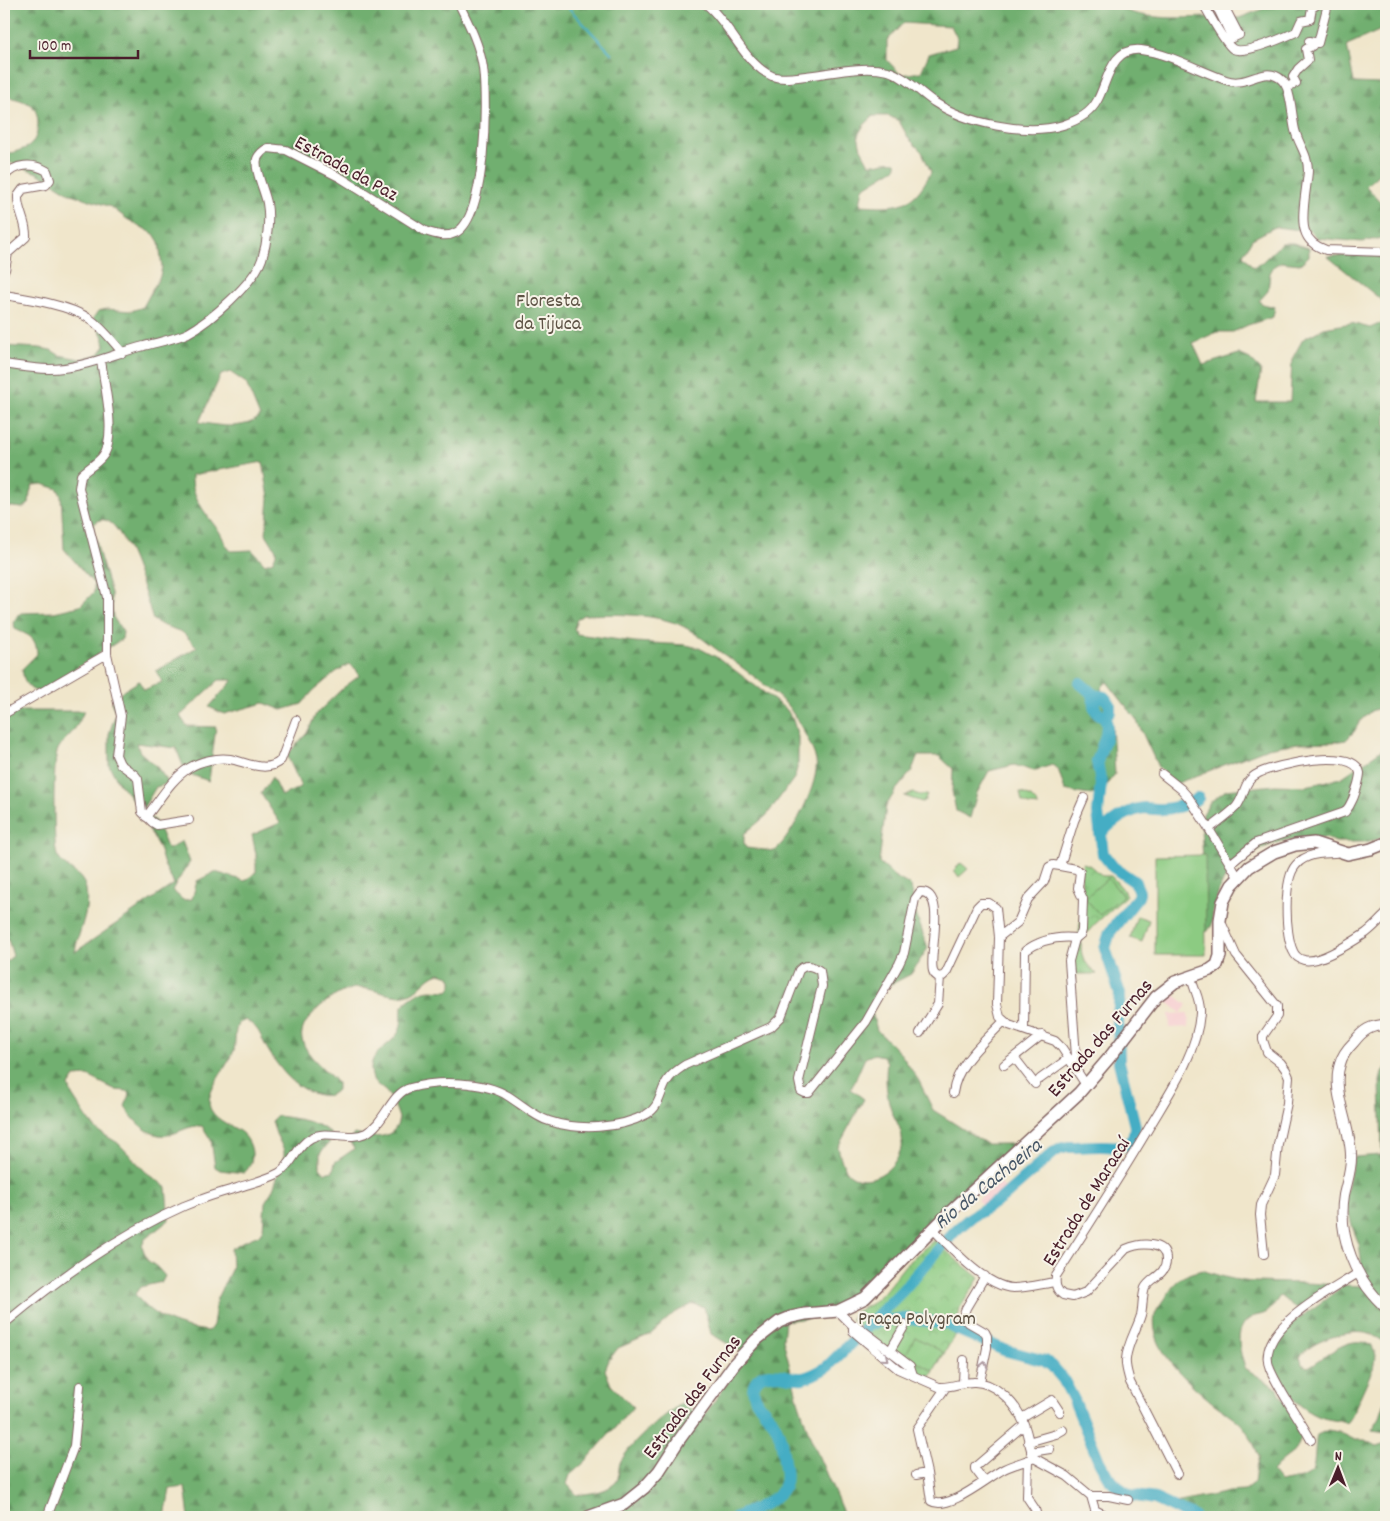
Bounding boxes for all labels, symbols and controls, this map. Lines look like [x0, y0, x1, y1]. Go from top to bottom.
scale bar [30, 28, 138, 60]
text: 100 m [38, 36, 71, 58]
street label: Estrada da Paz [289, 130, 403, 210]
park label: Floresta da Tijuca [515, 288, 582, 339]
street label: Estrada das Furnas [1042, 974, 1161, 1104]
water label: Rio da Cachoeira [929, 1132, 1050, 1238]
street label: Estrada de Maracaí [1037, 1132, 1139, 1272]
park label: Praça Polygram [858, 1306, 976, 1334]
street label: Estrada das Furnas [637, 1330, 749, 1466]
one-way arrow [879, 1353, 888, 1362]
one-way arrow [978, 1361, 988, 1369]
north arrow [1312, 1444, 1362, 1494]
text: N [1335, 1447, 1342, 1467]

